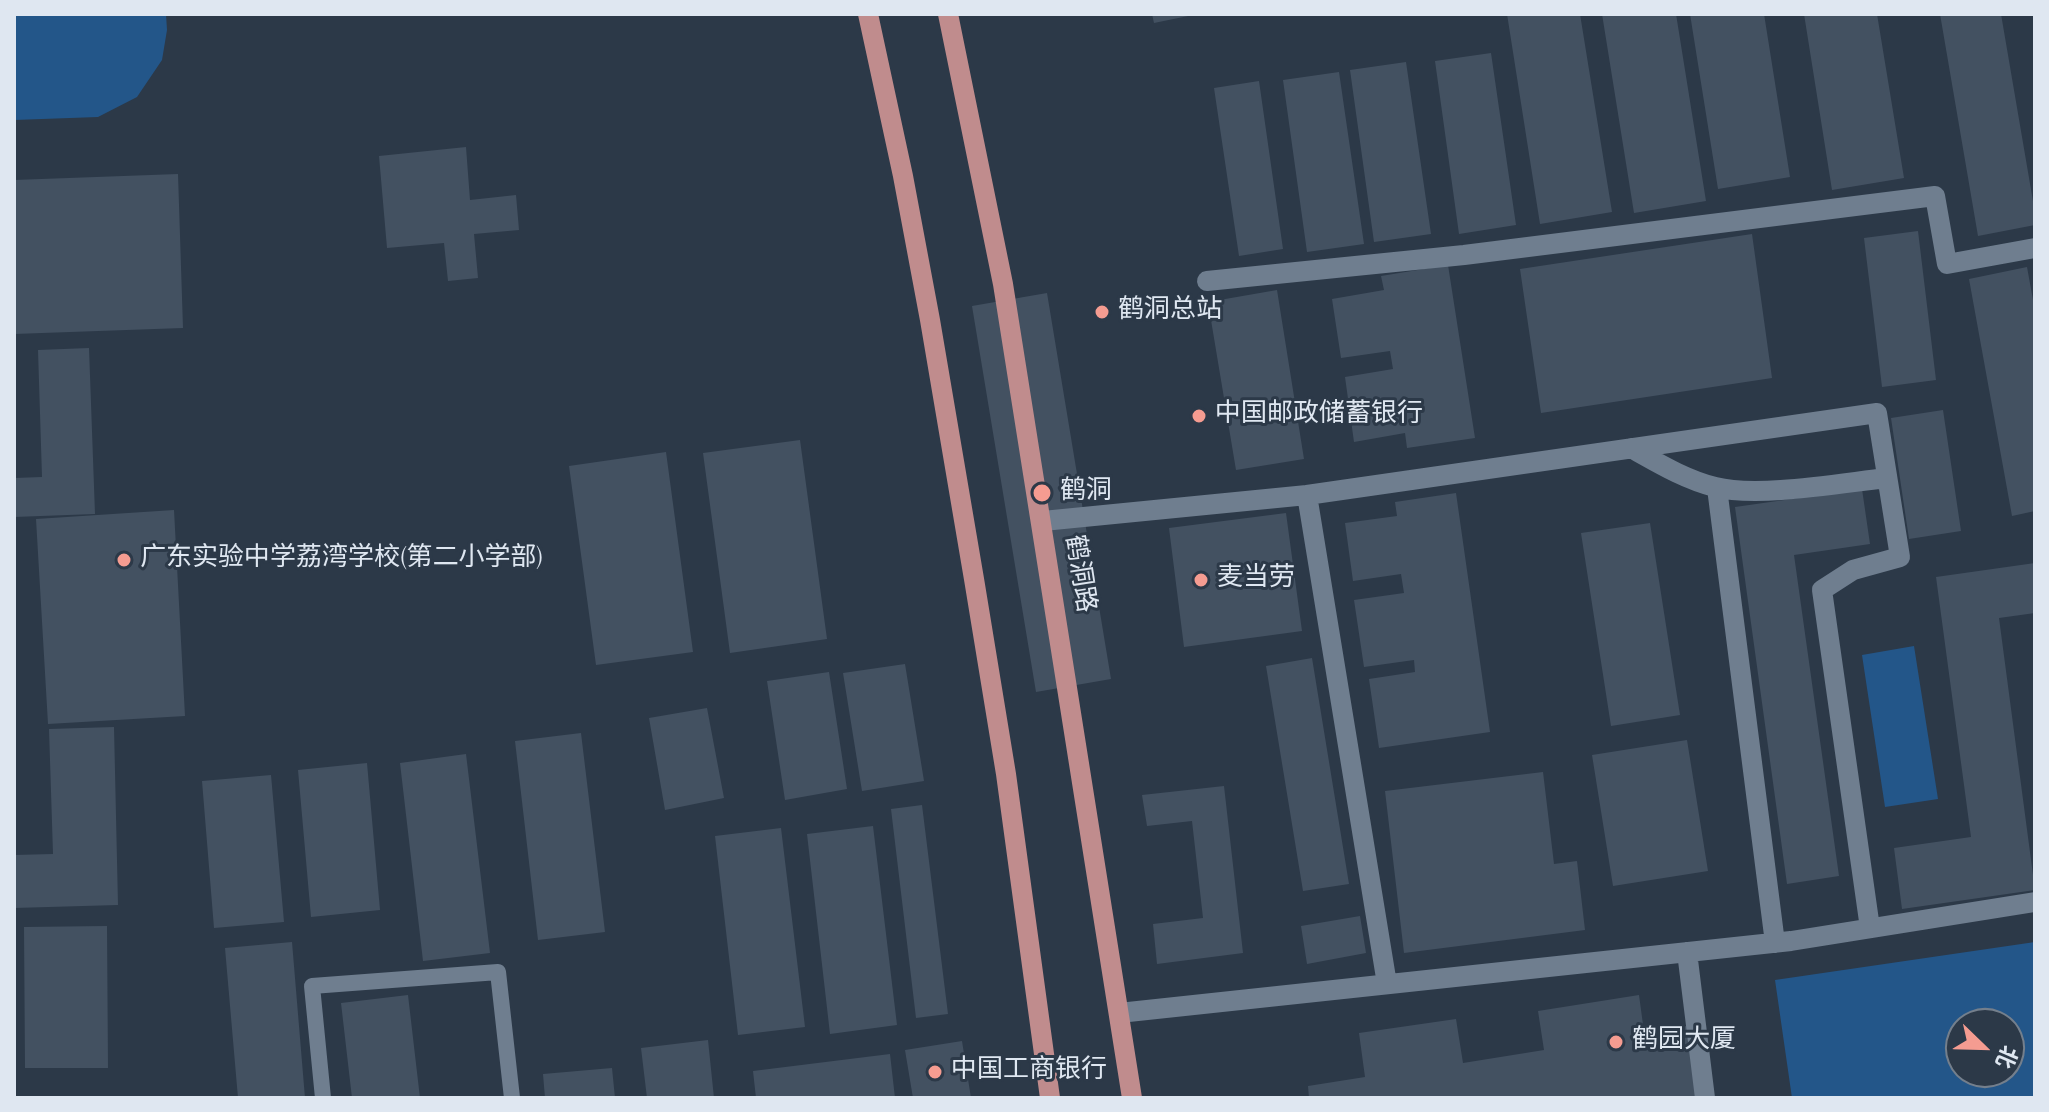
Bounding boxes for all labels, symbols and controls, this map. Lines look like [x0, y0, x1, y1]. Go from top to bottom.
place label: 鹤洞总站 [1118, 296, 1222, 328]
marker: 鹤洞总站 [1093, 303, 1111, 321]
place label: 中国邮政储蓄银行 [1215, 400, 1423, 432]
marker: 中国邮政储蓄银行 [1190, 407, 1208, 425]
place label: 鹤洞 [1060, 477, 1112, 509]
marker: 鹤洞 [1031, 482, 1053, 504]
street label: 鹤洞路 [1056, 533, 1100, 615]
place label: 广东实验中学荔湾学校(第二小学部) [140, 544, 543, 576]
marker: 广东实验中学荔湾学校(第二小学部) [115, 551, 133, 569]
place label: 麦当劳 [1217, 564, 1295, 596]
marker: 麦当劳 [1192, 571, 1210, 589]
north arrow [1945, 1008, 2025, 1088]
place label: 鹤园大厦 [1632, 1026, 1736, 1058]
marker: 鹤园大厦 [1607, 1033, 1625, 1051]
text: 北 [1986, 1040, 2025, 1073]
place label: 中国工商银行 [951, 1056, 1107, 1088]
marker: 中国工商银行 [926, 1063, 944, 1081]

